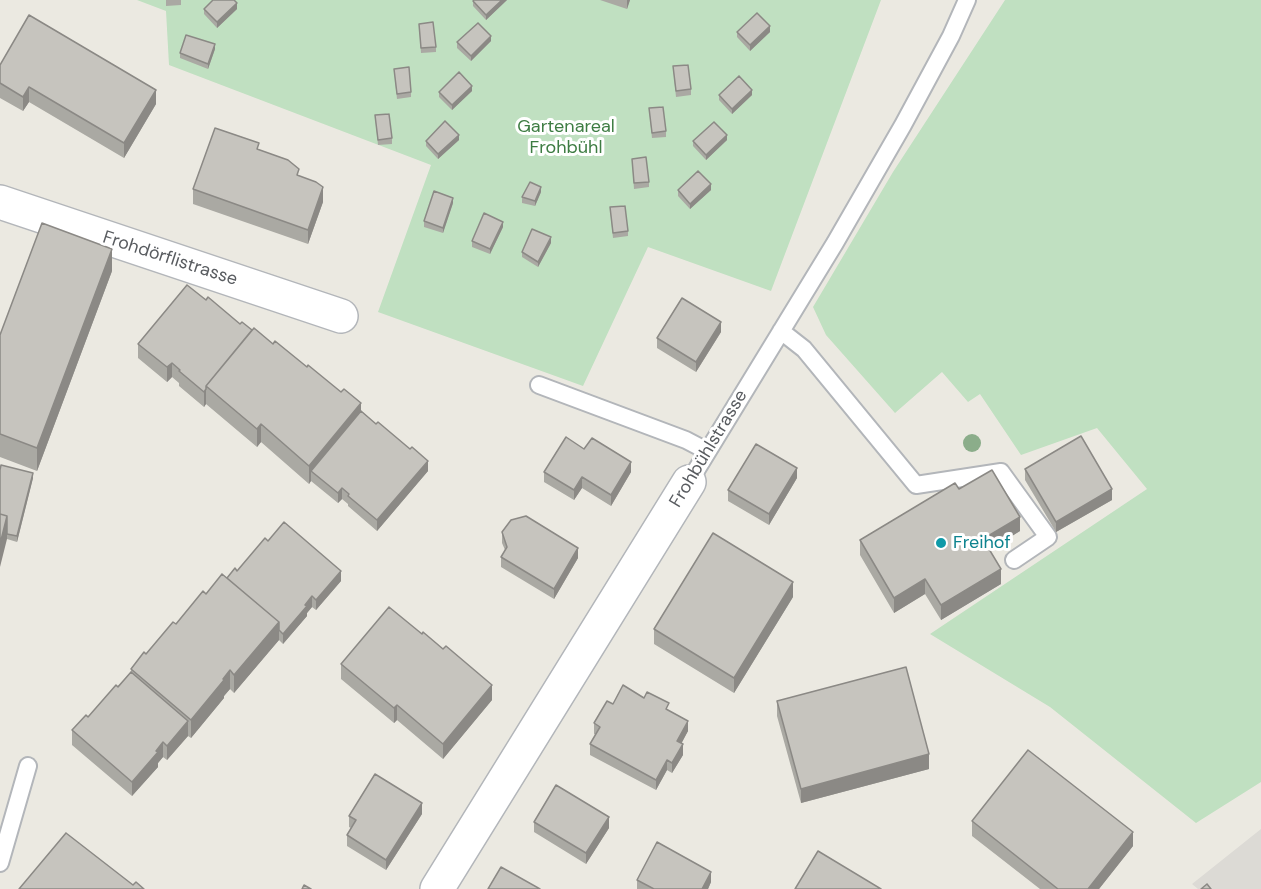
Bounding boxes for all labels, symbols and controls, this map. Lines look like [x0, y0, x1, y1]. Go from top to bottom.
park label: Gartenareal Frohbühl [517, 116, 615, 158]
street label: Frohdörflistrasse [100, 227, 240, 291]
street label: Frohbühlstrasse [665, 386, 753, 512]
place label: Freihof [953, 532, 1011, 554]
marker: Freihof [934, 536, 948, 550]

